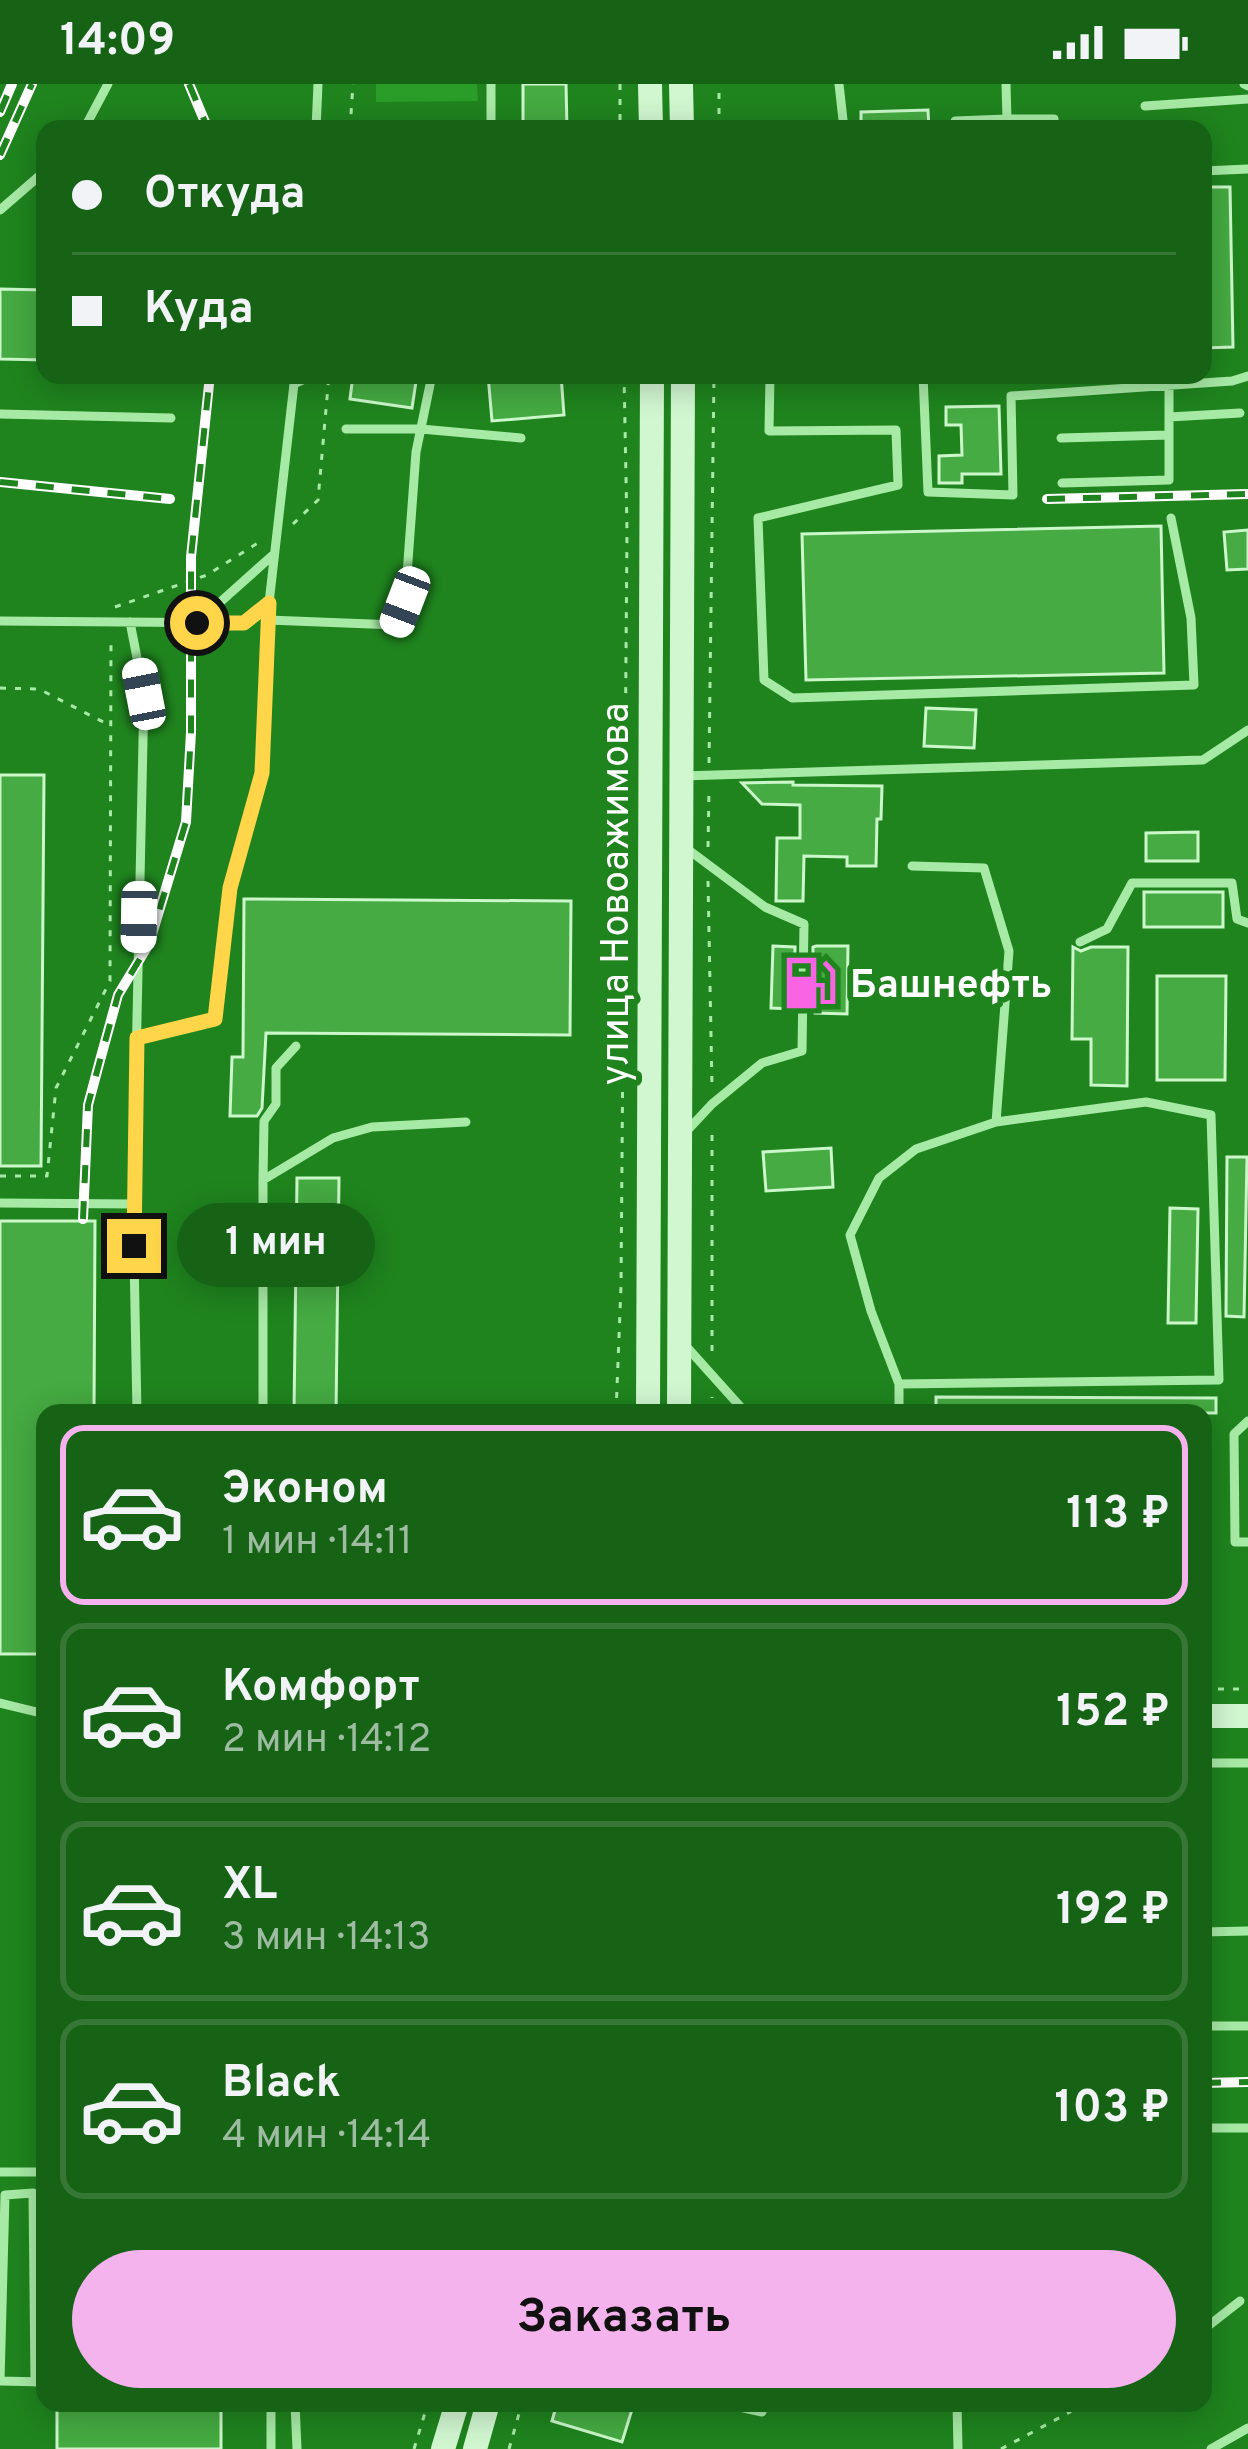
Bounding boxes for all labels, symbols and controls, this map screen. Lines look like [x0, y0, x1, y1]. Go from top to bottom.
text: 14:09 [60, 14, 175, 71]
text: Откуда [144, 167, 305, 224]
text: Куда [144, 282, 254, 339]
car [375, 562, 435, 642]
route start [170, 596, 224, 650]
car [119, 655, 169, 733]
street label: улица Новоажимова [594, 703, 643, 1085]
car [120, 881, 158, 953]
fuel station icon: Башнефть [781, 954, 839, 1012]
place label: Башнефть [850, 963, 1052, 1012]
callout: 1 мин [176, 1204, 374, 1288]
route end [107, 1219, 161, 1273]
text: 1 мин [225, 1220, 327, 1269]
icon: car [78, 1461, 186, 1569]
text: Эконом [222, 1462, 388, 1519]
text: 113 ₽ [1066, 1487, 1170, 1544]
text: 1 мин · 14:11 [222, 1519, 413, 1568]
icon: car [78, 1659, 186, 1767]
text: Комфорт [222, 1660, 420, 1717]
text: 152 ₽ [1056, 1685, 1170, 1742]
text: 2 мин · 14:12 [222, 1717, 431, 1766]
icon: car [78, 1857, 186, 1965]
text: XL [222, 1858, 277, 1915]
text: 192 ₽ [1056, 1883, 1170, 1940]
text: 3 мин · 14:13 [222, 1915, 431, 1964]
icon: car [78, 2055, 186, 2163]
text: Black [222, 2056, 341, 2113]
text: 103 ₽ [1055, 2081, 1170, 2138]
text: 4 мин · 14:14 [222, 2113, 431, 2162]
button: Заказать [72, 2250, 1176, 2388]

